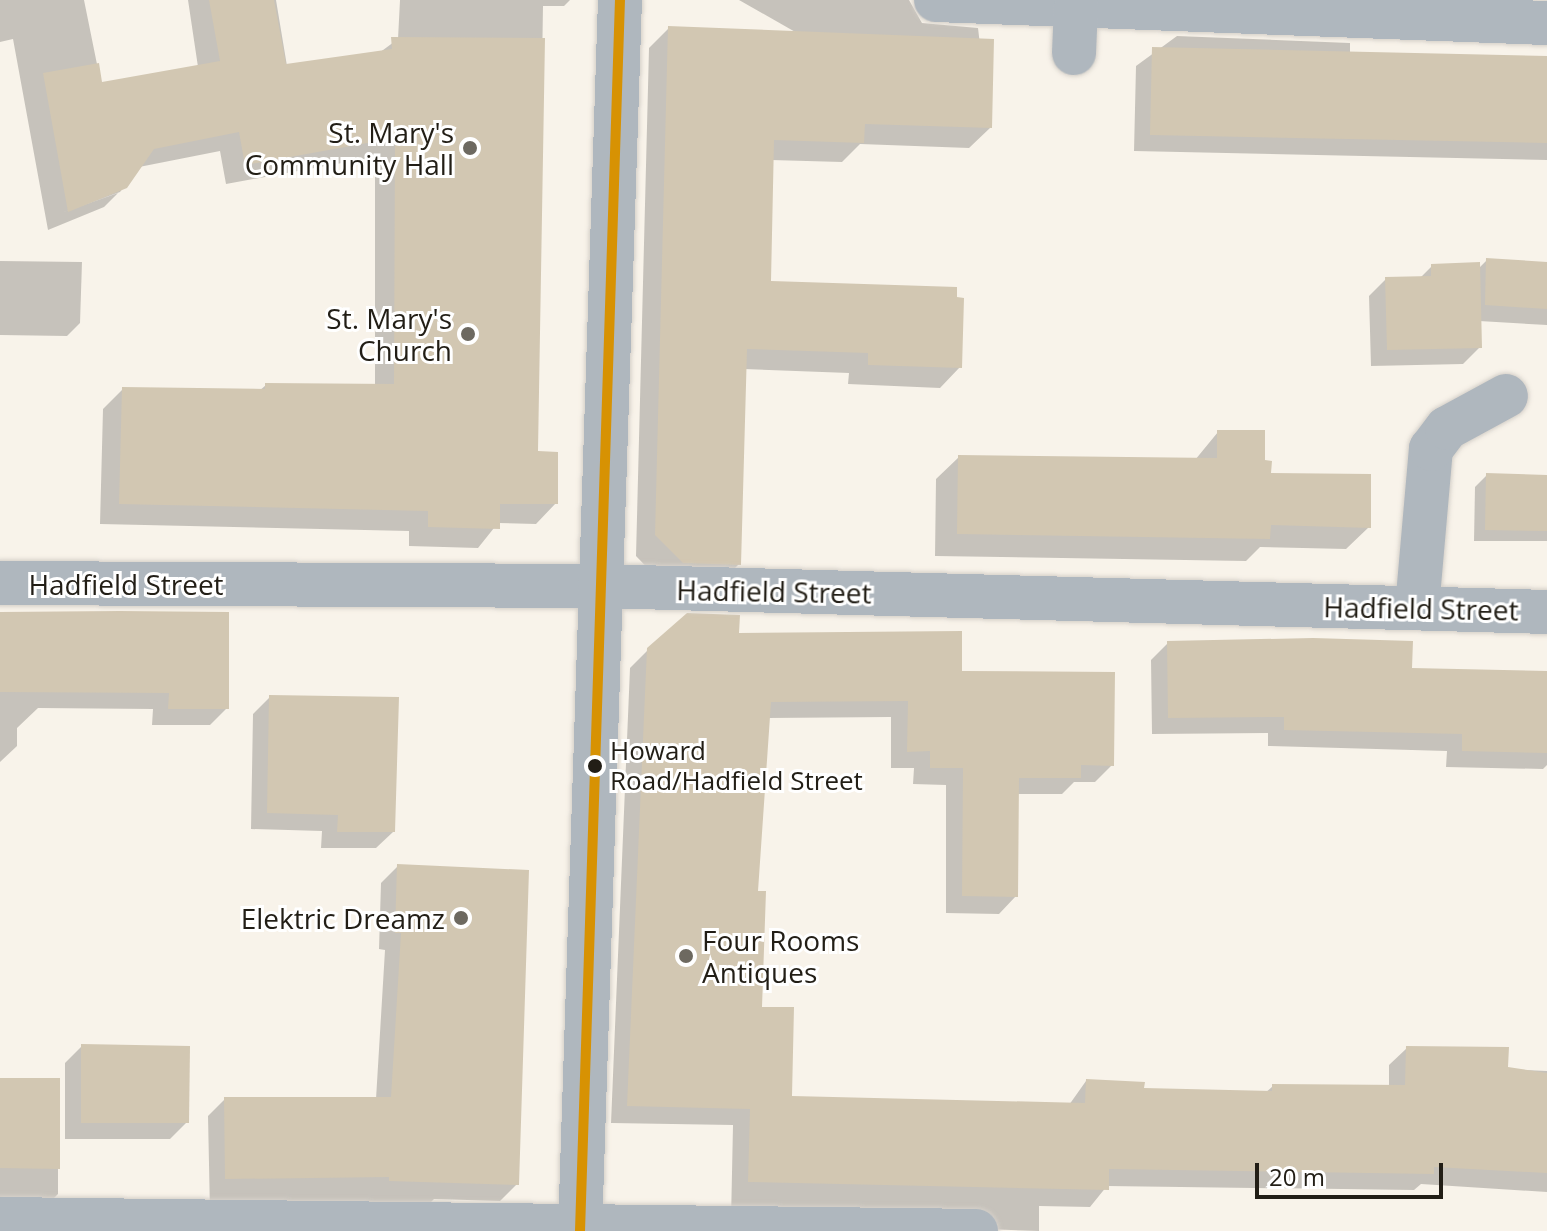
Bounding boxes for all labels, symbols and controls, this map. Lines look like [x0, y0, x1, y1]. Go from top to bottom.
place label: St. Mary's Community Hall [245, 115, 454, 181]
marker: St. Mary's Community Hall [461, 139, 479, 157]
place label: St. Mary's Church [326, 301, 452, 367]
marker: St. Mary's Church [459, 325, 477, 343]
street label: Hadfield Street [28, 567, 224, 601]
street label: Hadfield Street [676, 572, 872, 610]
street label: Hadfield Street [1323, 589, 1519, 627]
place label: Howard Road/Hadfield Street [610, 735, 863, 796]
marker: Howard Road/Hadfield Street [587, 758, 603, 774]
place label: Elektric Dreamz [241, 901, 445, 935]
marker: Elektric Dreamz [452, 909, 470, 927]
place label: Four Rooms Antiques [702, 923, 859, 989]
marker: Four Rooms Antiques [677, 947, 695, 965]
scale bar [1259, 1147, 1447, 1197]
text: 20 m [1269, 1160, 1325, 1193]

